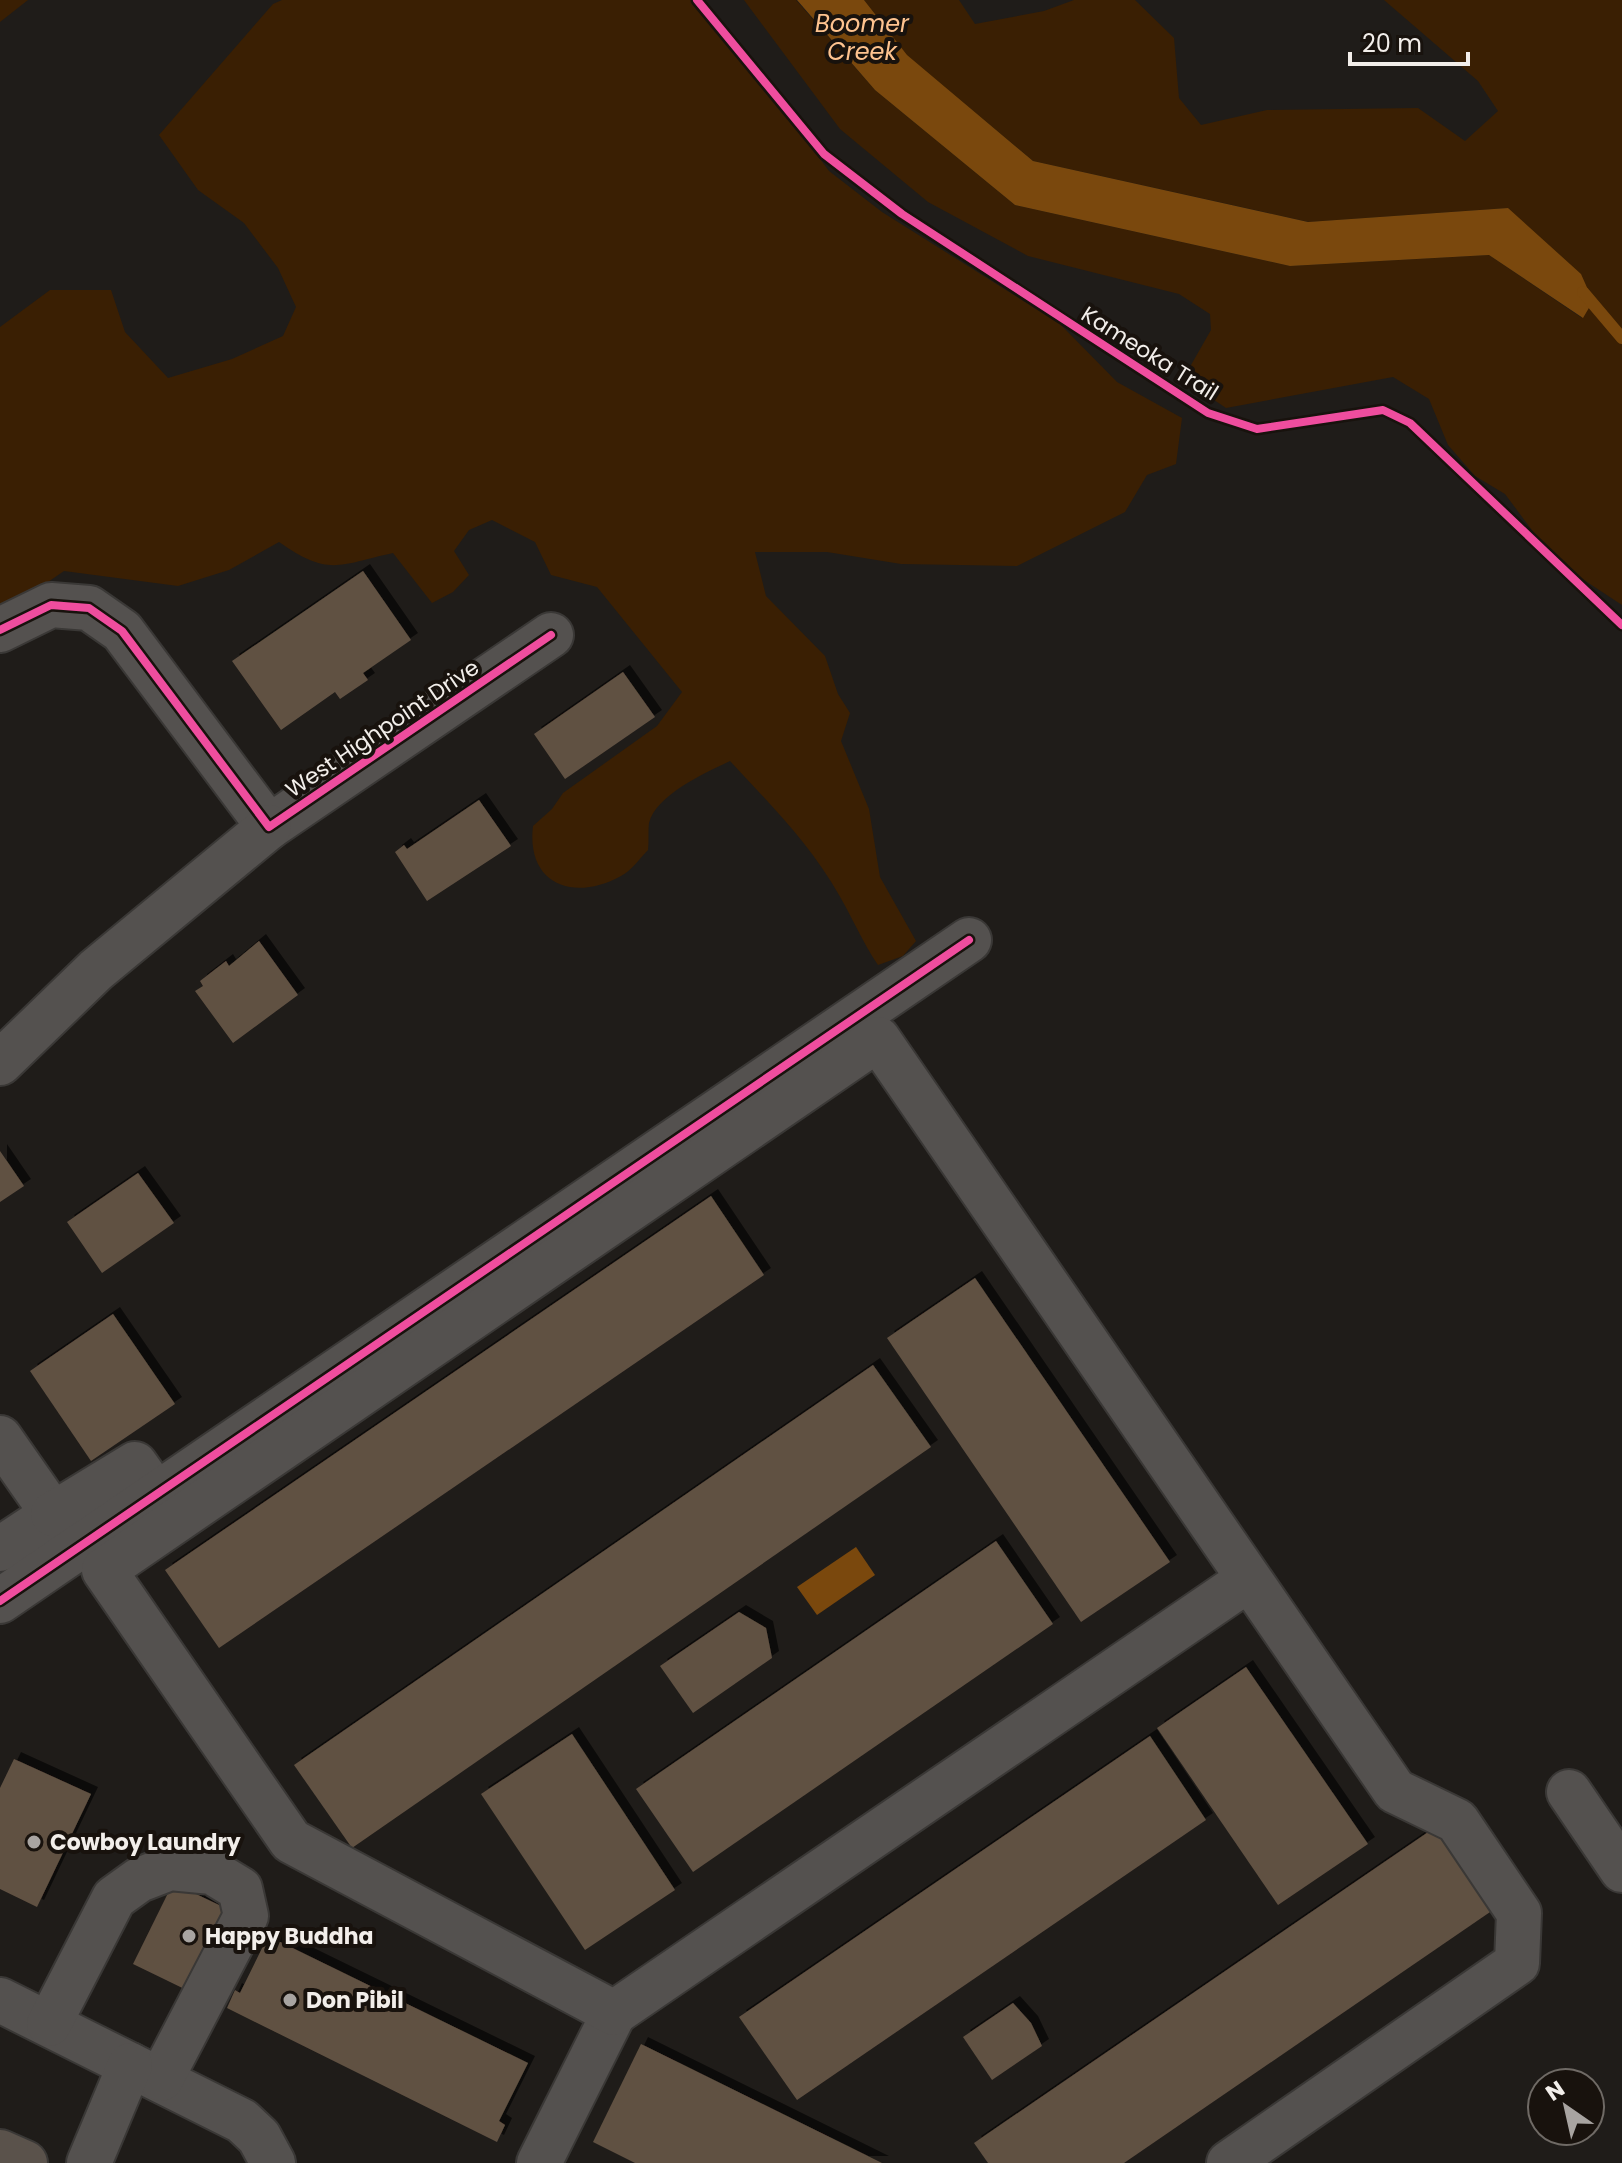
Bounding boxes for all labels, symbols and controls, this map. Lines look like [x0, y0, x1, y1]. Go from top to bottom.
water label: Boomer Creek [815, 7, 910, 68]
scale bar [1350, 16, 1468, 66]
text: 20 m [1362, 27, 1422, 60]
street label: Kameoka Trail [1075, 299, 1224, 408]
street label: West Highpoint Drive [279, 652, 485, 805]
place label: Cowboy Laundry [50, 1827, 241, 1858]
marker: Cowboy Laundry [25, 1833, 43, 1851]
place label: Happy Buddha [205, 1921, 373, 1952]
marker: Happy Buddha [180, 1927, 198, 1945]
place label: Don Pibil [306, 1985, 404, 2016]
marker: Don Pibil [281, 1991, 299, 2009]
north arrow [1526, 2067, 1606, 2147]
text: N [1540, 2073, 1571, 2108]

